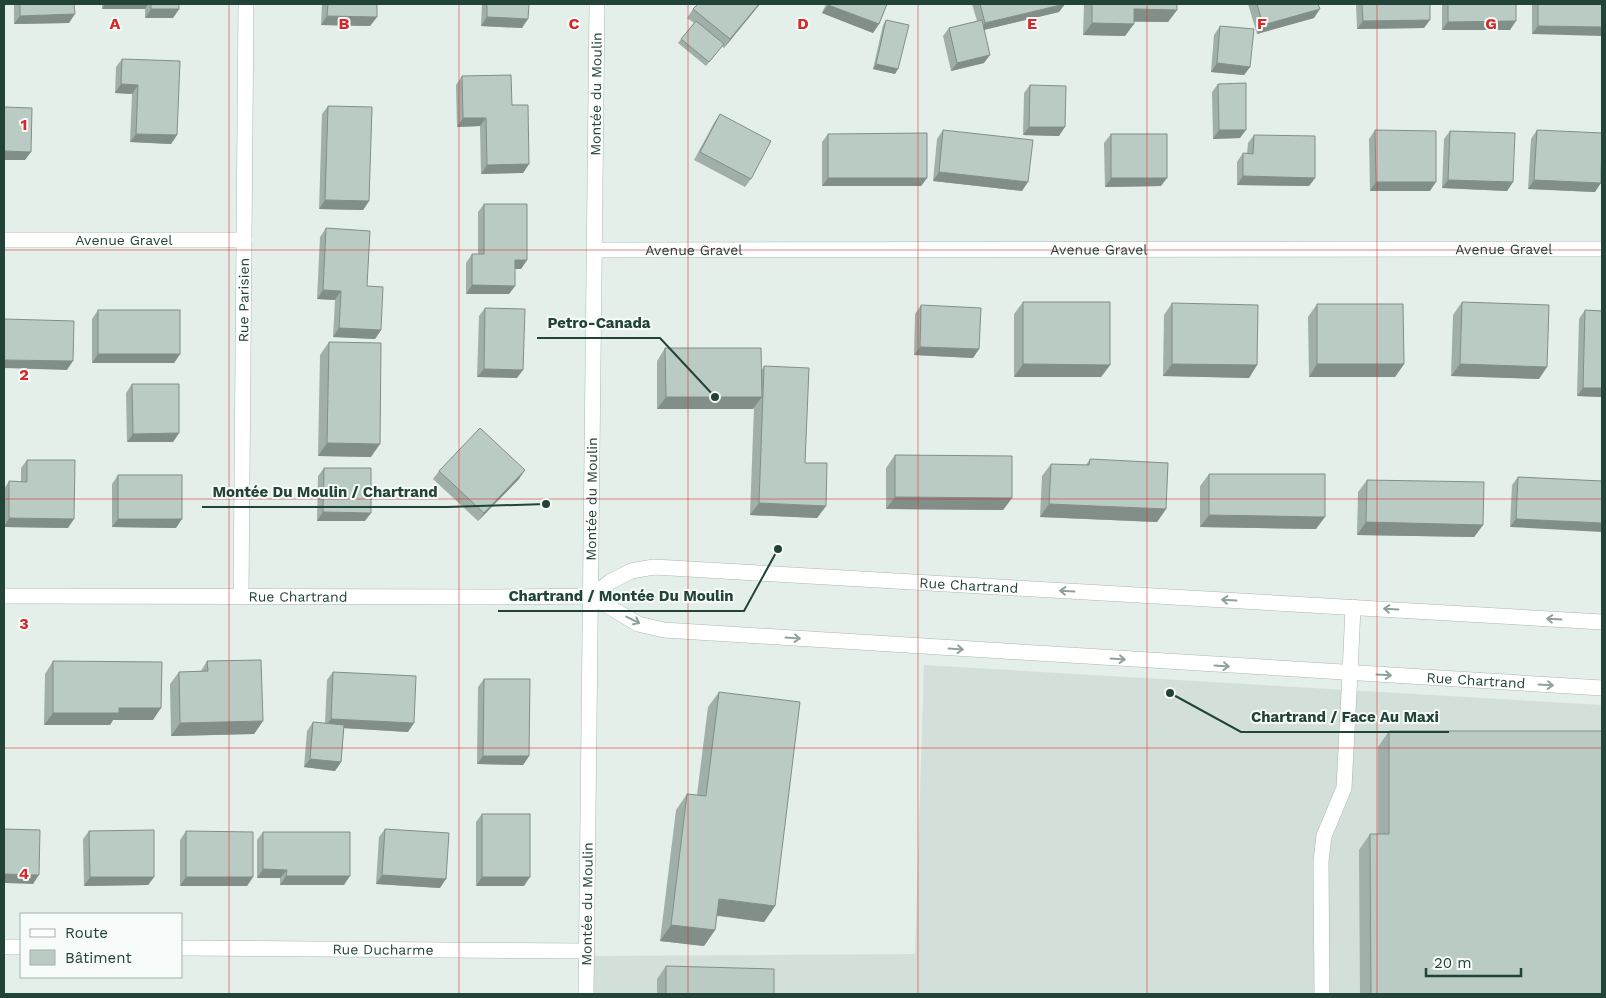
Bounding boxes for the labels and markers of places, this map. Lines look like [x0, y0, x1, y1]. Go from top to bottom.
callout: Petro-Canada [537, 308, 660, 338]
callout: Montée Du Moulin / Chartrand [202, 477, 447, 507]
callout: Chartrand / Montée Du Moulin [498, 581, 744, 611]
callout: Chartrand / Face Au Maxi [1241, 702, 1449, 732]

